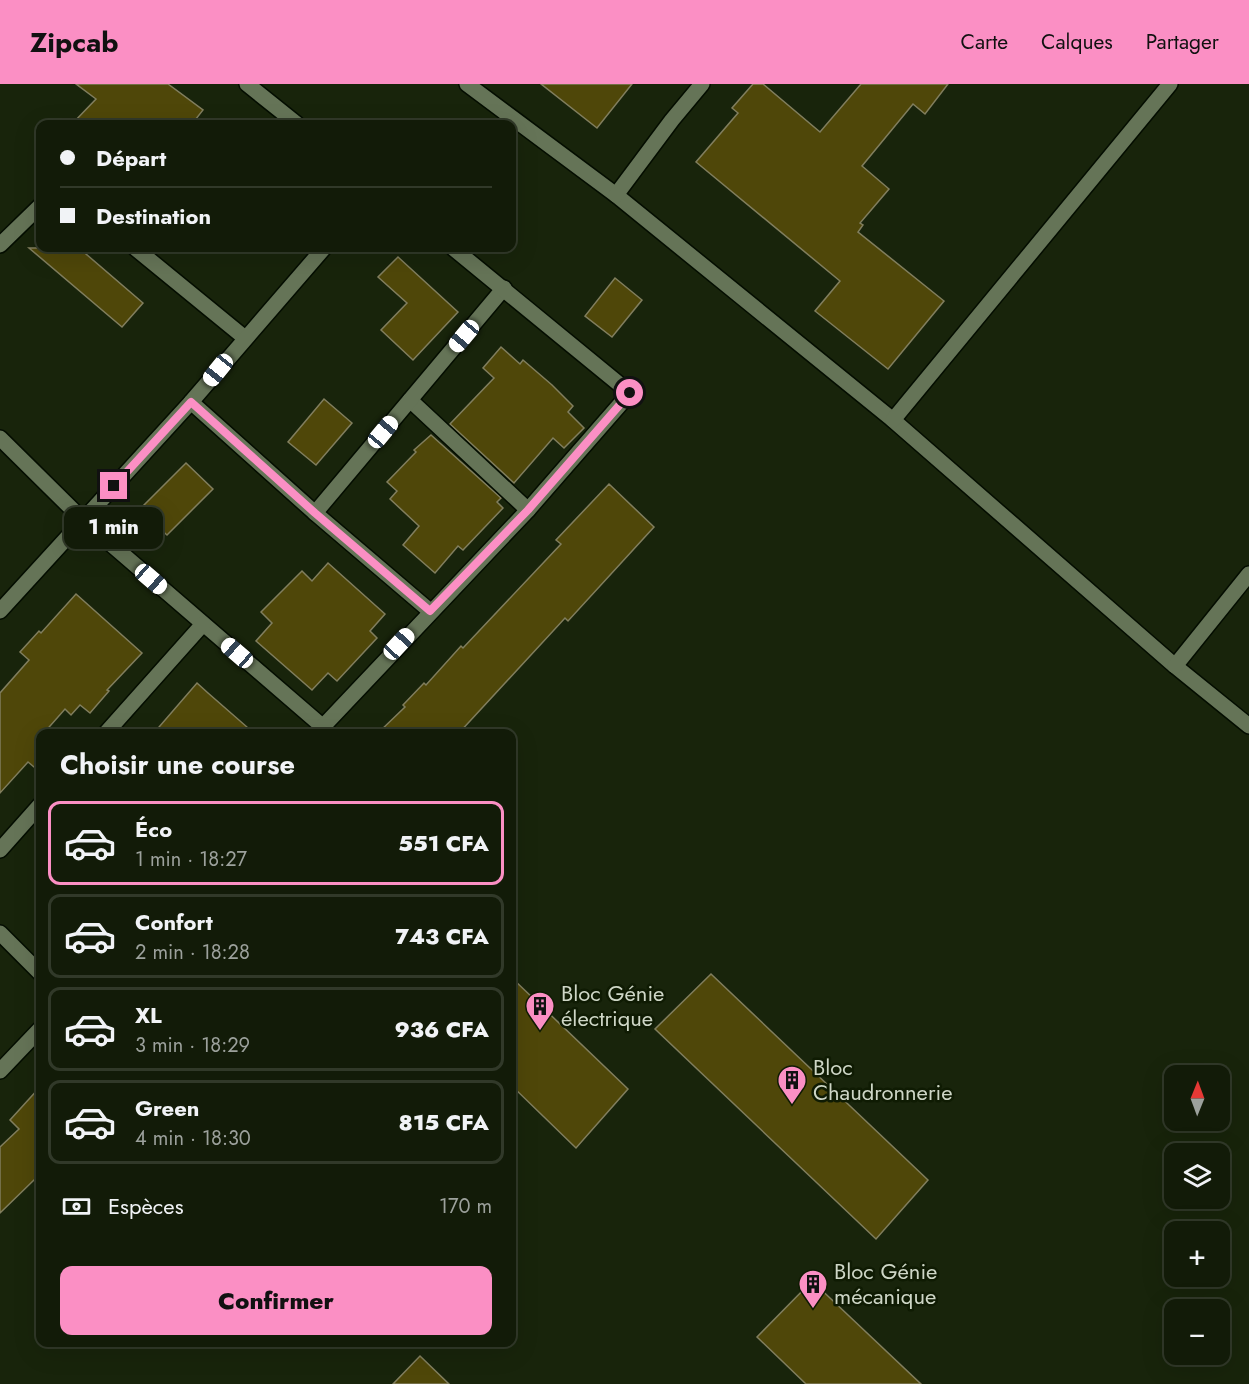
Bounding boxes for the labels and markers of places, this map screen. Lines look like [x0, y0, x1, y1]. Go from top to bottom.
place label: Bloc Génie électrique [561, 977, 664, 1034]
building icon: Bloc Génie électrique [524, 990, 556, 1032]
place label: Bloc Chaudronnerie [813, 1051, 953, 1108]
building icon: Bloc Chaudronnerie [776, 1064, 808, 1106]
place label: Bloc Génie mécanique [834, 1255, 937, 1312]
building icon: Bloc Génie mécanique [797, 1268, 829, 1310]

